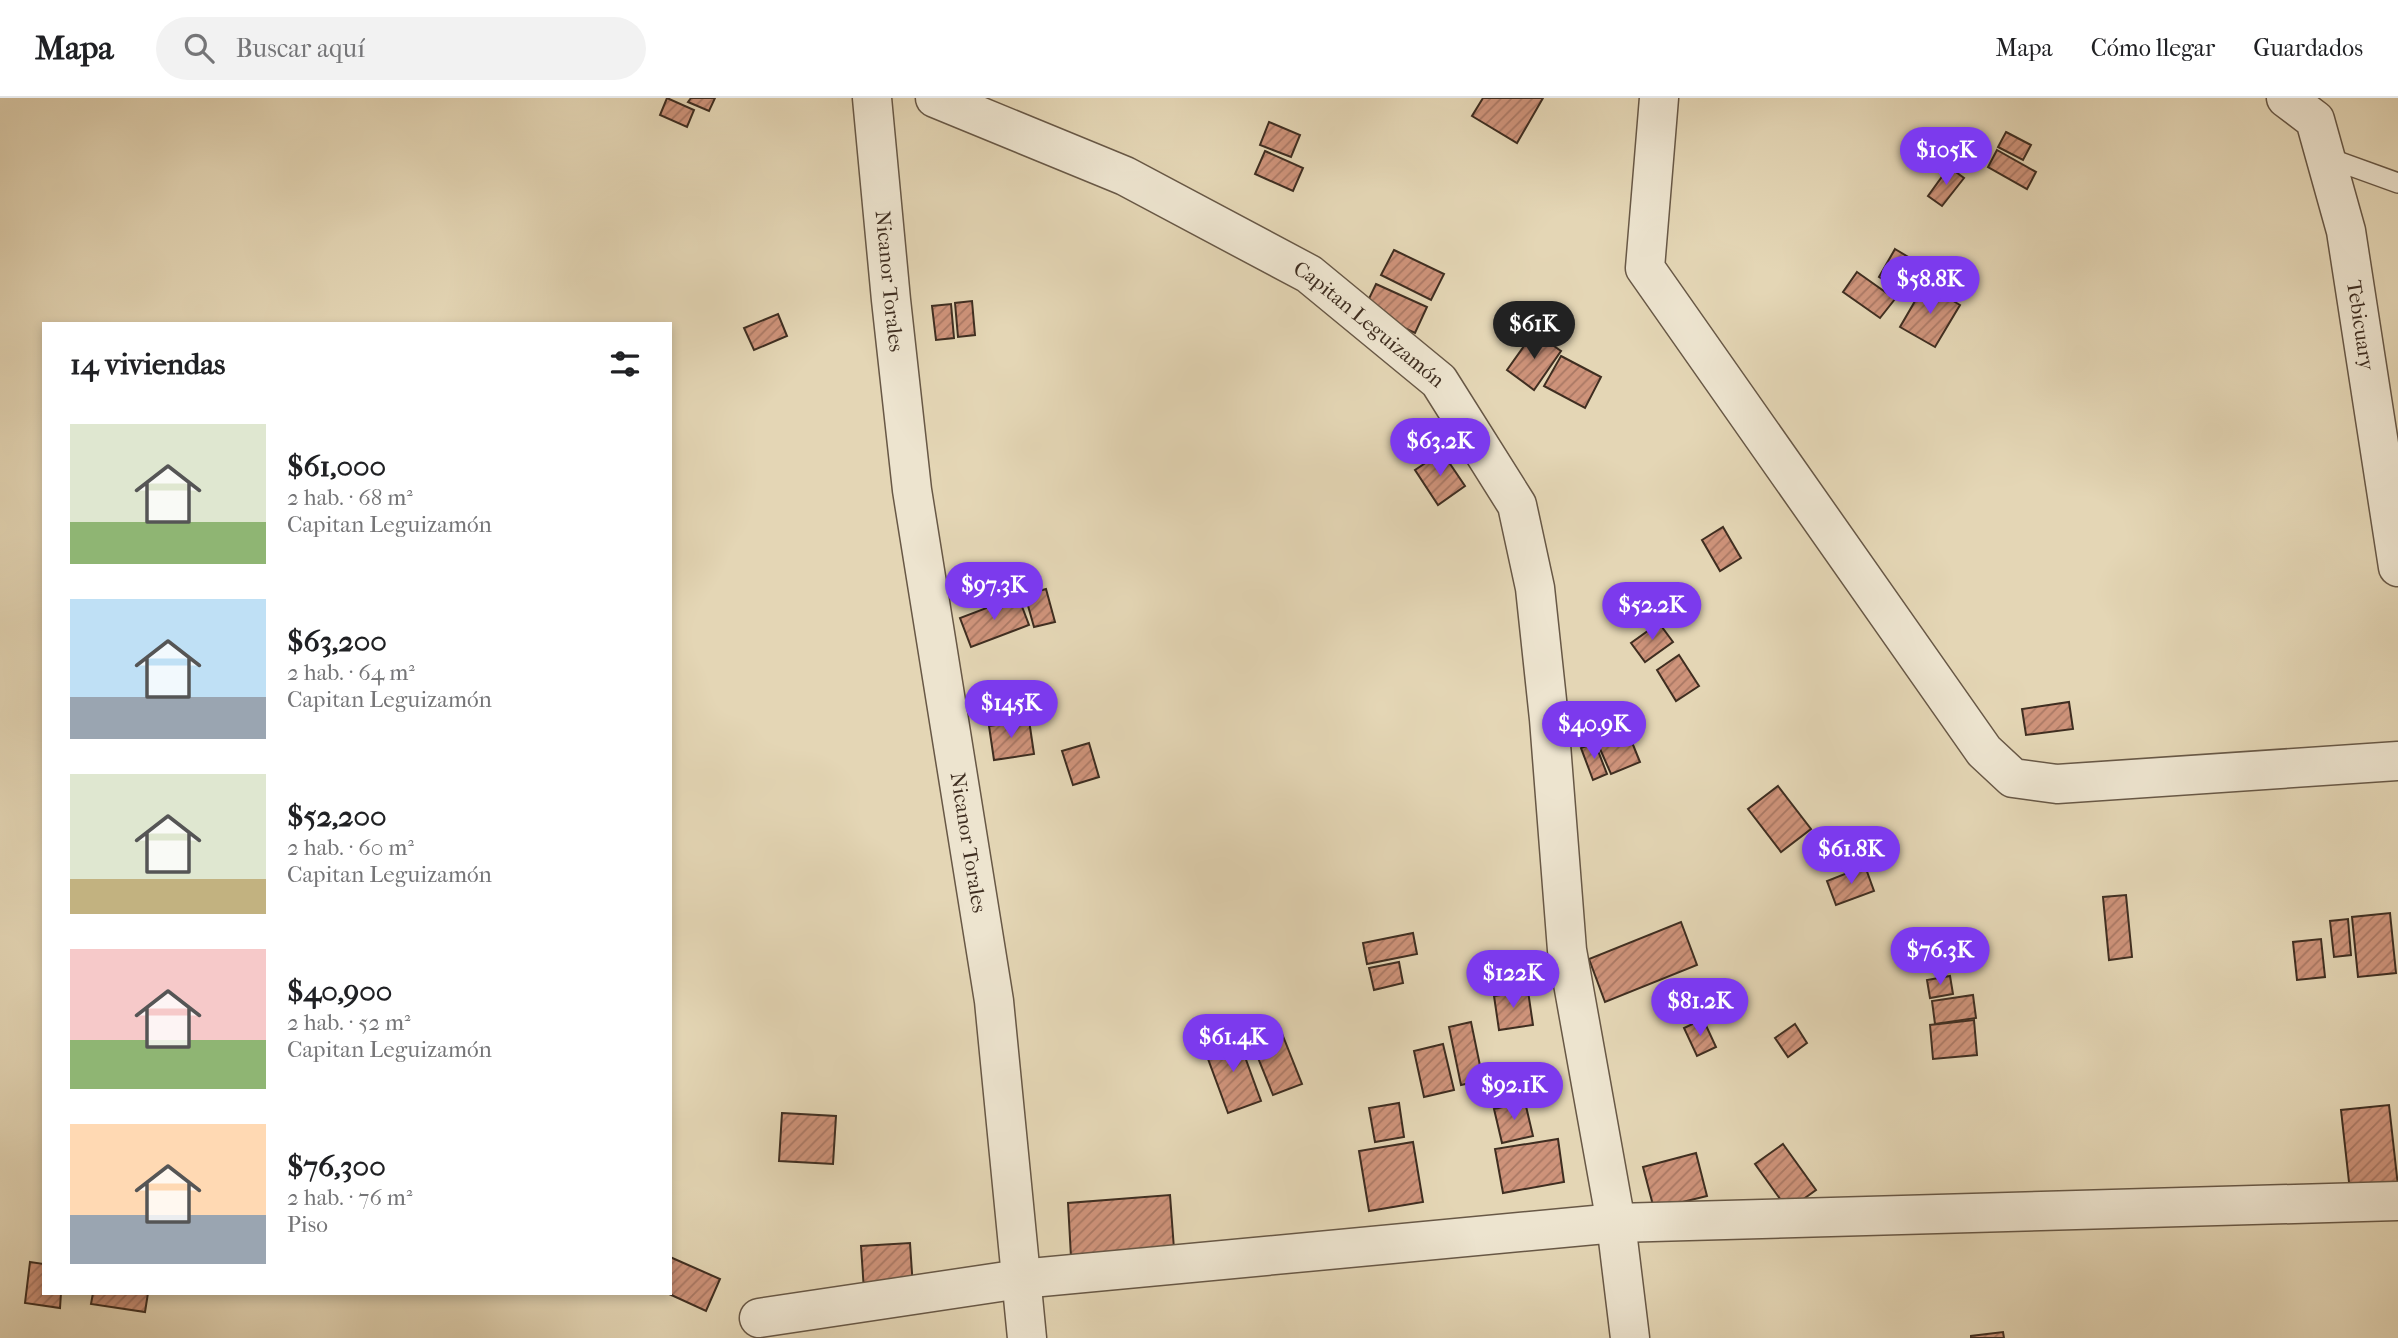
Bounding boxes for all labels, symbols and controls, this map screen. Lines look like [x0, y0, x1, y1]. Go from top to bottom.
search box [156, 17, 646, 80]
text: Mapa [35, 29, 114, 68]
icon: search [180, 29, 218, 67]
text: Buscar aquí [236, 33, 365, 64]
text: Mapa [1995, 34, 2053, 62]
text: Cómo llegar [2091, 34, 2215, 62]
text: Guardados [2253, 34, 2363, 62]
pin: $105K [1897, 127, 1995, 187]
text: $105K [1916, 136, 1976, 163]
street label: Nicanor Torales [871, 209, 909, 353]
street label: Capitan Leguizamón [1290, 256, 1449, 392]
pin: $58.8K [1873, 256, 1987, 316]
text: $58.8K [1897, 265, 1963, 292]
street label: Tebicuary [2342, 279, 2380, 373]
pin: $61K [1493, 302, 1575, 361]
text: $61K [1509, 310, 1559, 337]
icon: filters [606, 345, 644, 383]
text: 14 viviendas [70, 347, 225, 382]
pin: $63.2K [1383, 418, 1497, 478]
text: $63.2K [1406, 427, 1474, 454]
text: $61,000 [287, 449, 386, 484]
icon: home [126, 452, 210, 536]
text: 2 hab. · 68 m² [287, 484, 413, 511]
text: Capitan Leguizamón [287, 511, 492, 538]
pin: $97.3K [937, 562, 1051, 622]
text: $97.3K [961, 571, 1027, 598]
pin: $52.2K [1595, 582, 1709, 642]
text: $52.2K [1618, 591, 1686, 618]
text: $63,200 [287, 624, 387, 659]
icon: home [126, 627, 210, 711]
text: 2 hab. · 64 m² [287, 659, 415, 686]
pin: $145K [962, 680, 1060, 740]
text: Capitan Leguizamón [287, 686, 492, 713]
text: $145K [981, 689, 1041, 716]
pin: $40.9K [1537, 702, 1651, 761]
text: $40.9K [1558, 710, 1630, 737]
street label: Nicanor Torales [945, 770, 992, 915]
text: $52,200 [287, 799, 387, 834]
icon: home [126, 802, 210, 886]
pin: $61.8K [1794, 826, 1908, 886]
text: 2 hab. · 60 m² [287, 834, 414, 861]
text: $61.8K [1818, 835, 1884, 862]
text: Capitan Leguizamón [287, 861, 492, 888]
pin: $76.3K [1883, 928, 1997, 987]
text: $76.3K [1907, 936, 1973, 963]
pin: $122K [1464, 950, 1562, 1010]
text: $122K [1482, 959, 1544, 986]
text: $40,900 [287, 974, 392, 1009]
icon: home [126, 977, 210, 1061]
pin: $81.2K [1643, 978, 1757, 1038]
text: $81.2K [1667, 987, 1733, 1014]
text: 2 hab. · 52 m² [287, 1009, 411, 1036]
pin: $61.4K [1176, 1014, 1290, 1074]
text: $61.4K [1199, 1023, 1267, 1050]
text: Capitan Leguizamón [287, 1036, 492, 1063]
pin: $92.1K [1457, 1062, 1571, 1122]
text: $92.1K [1481, 1071, 1547, 1098]
text: $76,300 [287, 1149, 386, 1184]
icon: home [126, 1152, 210, 1236]
text: 2 hab. · 76 m² [287, 1184, 412, 1211]
text: Piso [287, 1211, 328, 1238]

